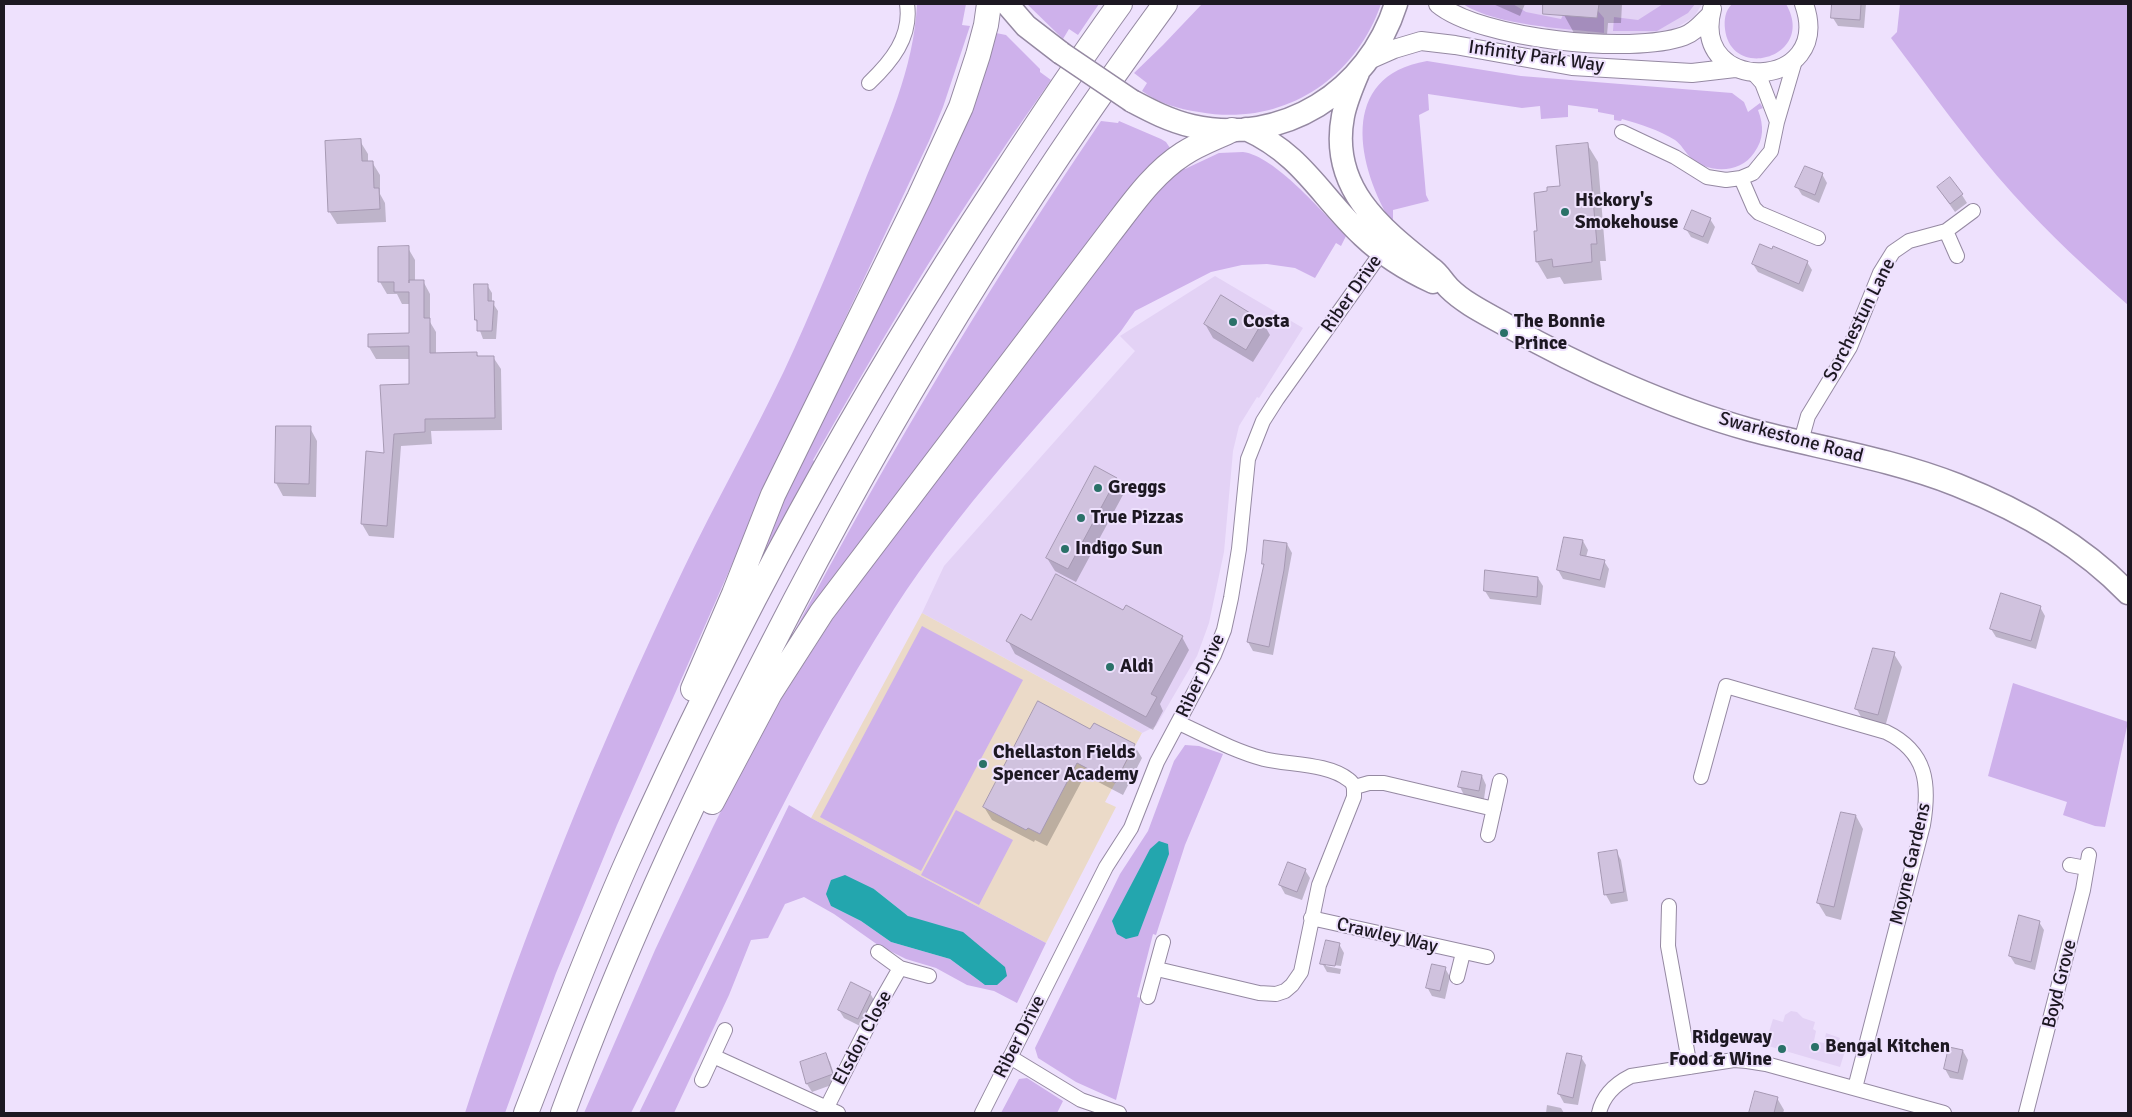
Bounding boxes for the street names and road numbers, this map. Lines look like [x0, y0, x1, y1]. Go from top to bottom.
street label: Infinity Park Way [1467, 36, 1605, 78]
street label: Riber Drive [1317, 251, 1387, 337]
street label: Sorchestun Lane [1819, 255, 1901, 385]
street label: Swarkestone Road [1716, 408, 1866, 468]
street label: Riber Drive [1172, 631, 1230, 721]
street label: Moyne Gardens [1886, 801, 1936, 927]
street label: Crawley Way [1334, 913, 1440, 959]
street label: Boyd Grove [2038, 937, 2082, 1031]
street label: Elsdon Close [829, 987, 897, 1089]
street label: Riber Drive [989, 992, 1051, 1082]

